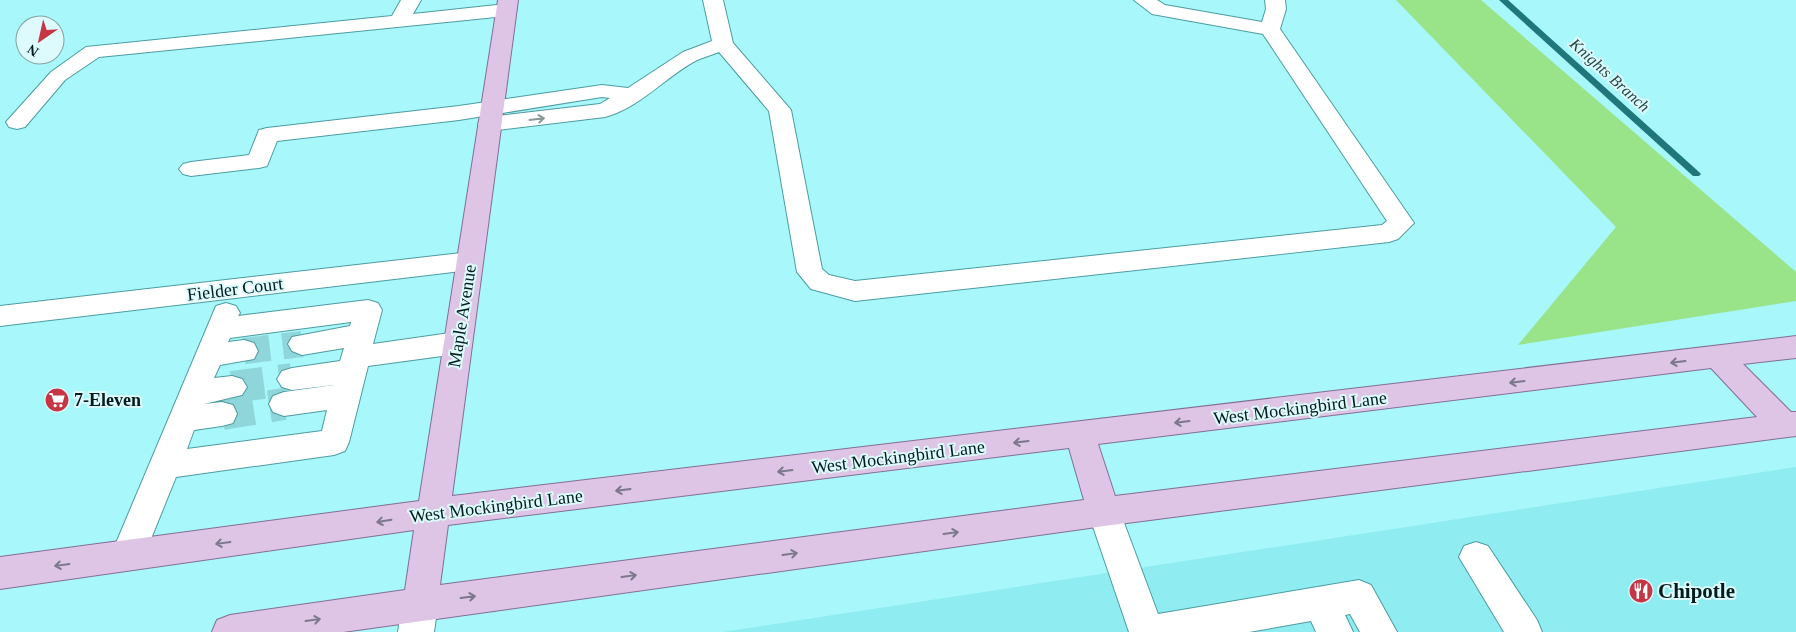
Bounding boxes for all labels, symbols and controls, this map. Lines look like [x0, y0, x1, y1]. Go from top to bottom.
north arrow [15, 15, 65, 65]
water label: Knights Branch [1565, 34, 1653, 116]
text: N [25, 41, 41, 59]
one-way arrow [529, 114, 545, 124]
street label: Maple Avenue [444, 263, 480, 369]
street label: Fielder Court [186, 273, 284, 305]
one-way arrow [1671, 357, 1687, 367]
one-way arrow [1509, 377, 1525, 387]
supermarket icon: 7-Eleven [44, 387, 70, 413]
street label: West Mockingbird Lane [1212, 387, 1388, 429]
place label: 7-Eleven [74, 390, 141, 410]
one-way arrow [1174, 417, 1190, 427]
street label: West Mockingbird Lane [810, 436, 986, 478]
one-way arrow [1013, 437, 1029, 447]
one-way arrow [777, 466, 793, 476]
street label: West Mockingbird Lane [408, 485, 584, 527]
one-way arrow [616, 485, 632, 495]
one-way arrow [376, 516, 392, 526]
one-way arrow [943, 527, 959, 537]
one-way arrow [215, 538, 231, 548]
one-way arrow [782, 549, 798, 559]
one-way arrow [54, 560, 70, 570]
one-way arrow [621, 571, 637, 581]
restaurant icon: Chipotle [1628, 578, 1654, 604]
place label: Chipotle [1658, 579, 1735, 603]
one-way arrow [460, 592, 476, 602]
one-way arrow [305, 614, 321, 624]

